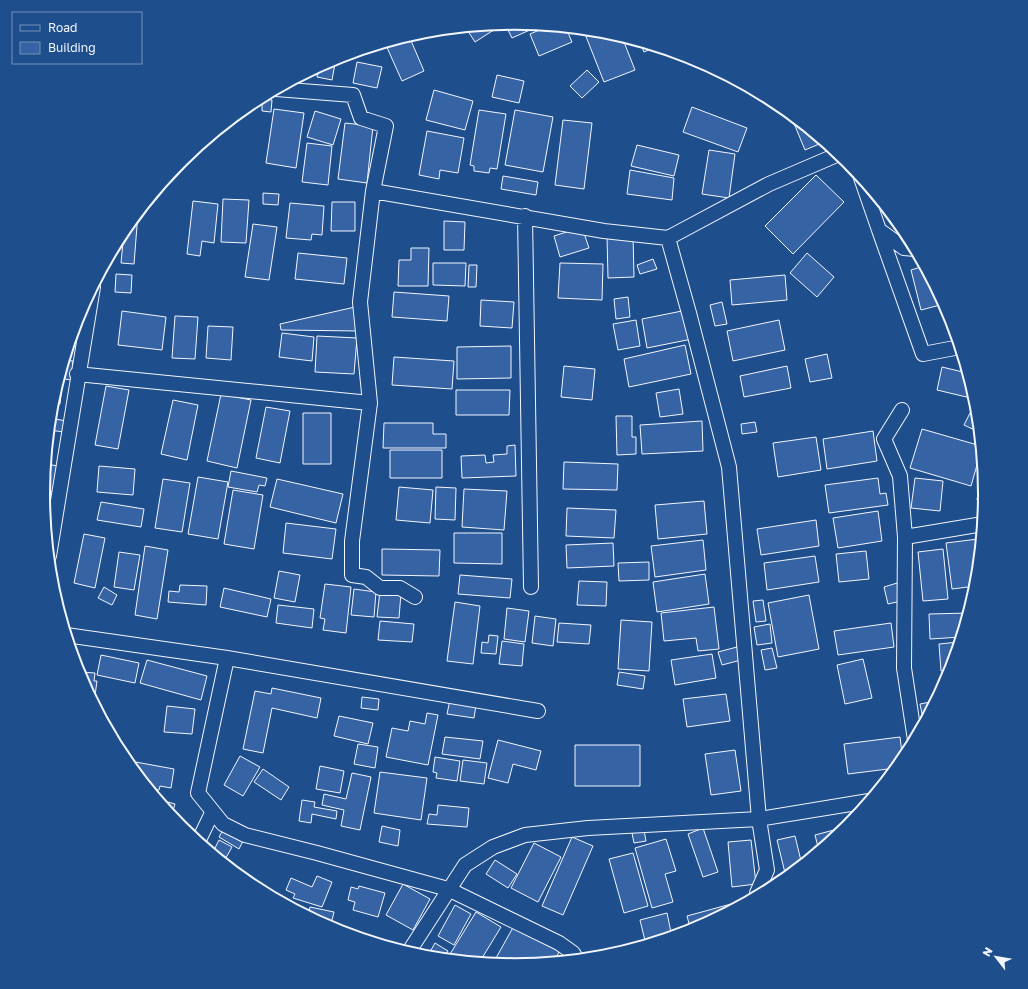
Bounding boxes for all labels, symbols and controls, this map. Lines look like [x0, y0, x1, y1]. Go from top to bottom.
legend [12, 12, 142, 64]
text: Road [48, 20, 77, 35]
text: Building [48, 40, 96, 55]
north arrow [976, 937, 1016, 977]
text: N [979, 945, 995, 959]

